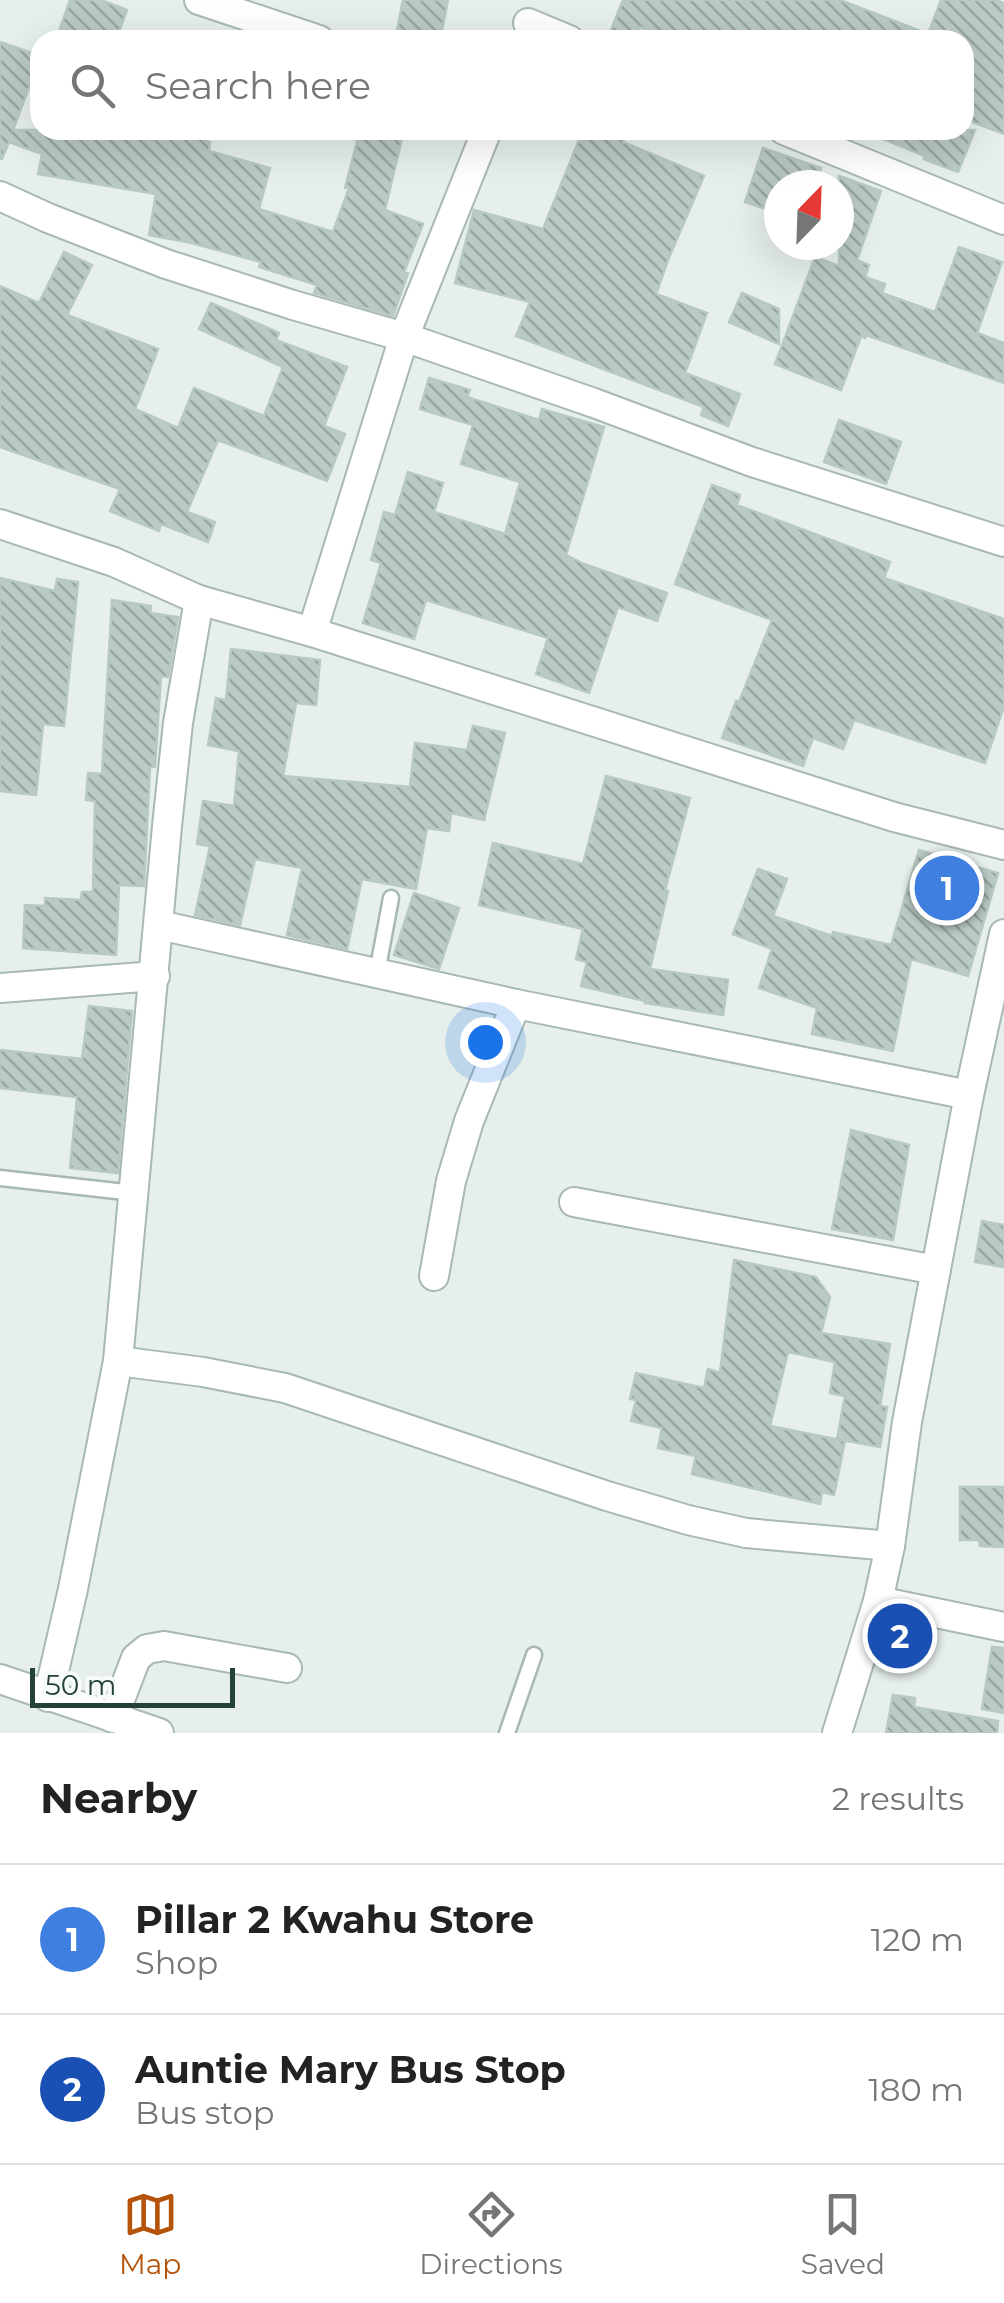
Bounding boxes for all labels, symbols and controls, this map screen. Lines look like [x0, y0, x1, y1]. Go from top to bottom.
search box [30, 30, 974, 140]
icon: search [65, 58, 120, 113]
text: Search here [145, 62, 371, 109]
north arrow [764, 170, 854, 260]
pin: 1 [914, 850, 980, 926]
your location [460, 1017, 511, 1068]
pin: 2 [868, 1598, 932, 1674]
scale bar [30, 1663, 235, 1708]
text: 50 m [45, 1668, 116, 1702]
text: Nearby [40, 1772, 197, 1824]
text: 2 results [832, 1779, 964, 1818]
text: Pillar 2 Kwahu Store [135, 1896, 534, 1943]
text: 1 [66, 1920, 79, 1959]
text: 120 m [871, 1920, 964, 1959]
text: Shop [135, 1943, 218, 1982]
text: Auntie Mary Bus Stop [135, 2046, 566, 2093]
text: 2 [63, 2070, 82, 2109]
text: 180 m [869, 2070, 964, 2109]
text: Bus stop [135, 2093, 274, 2132]
tab: Map [119, 2187, 181, 2281]
tab: Directions [419, 2187, 563, 2281]
tab: Saved [801, 2187, 885, 2281]

